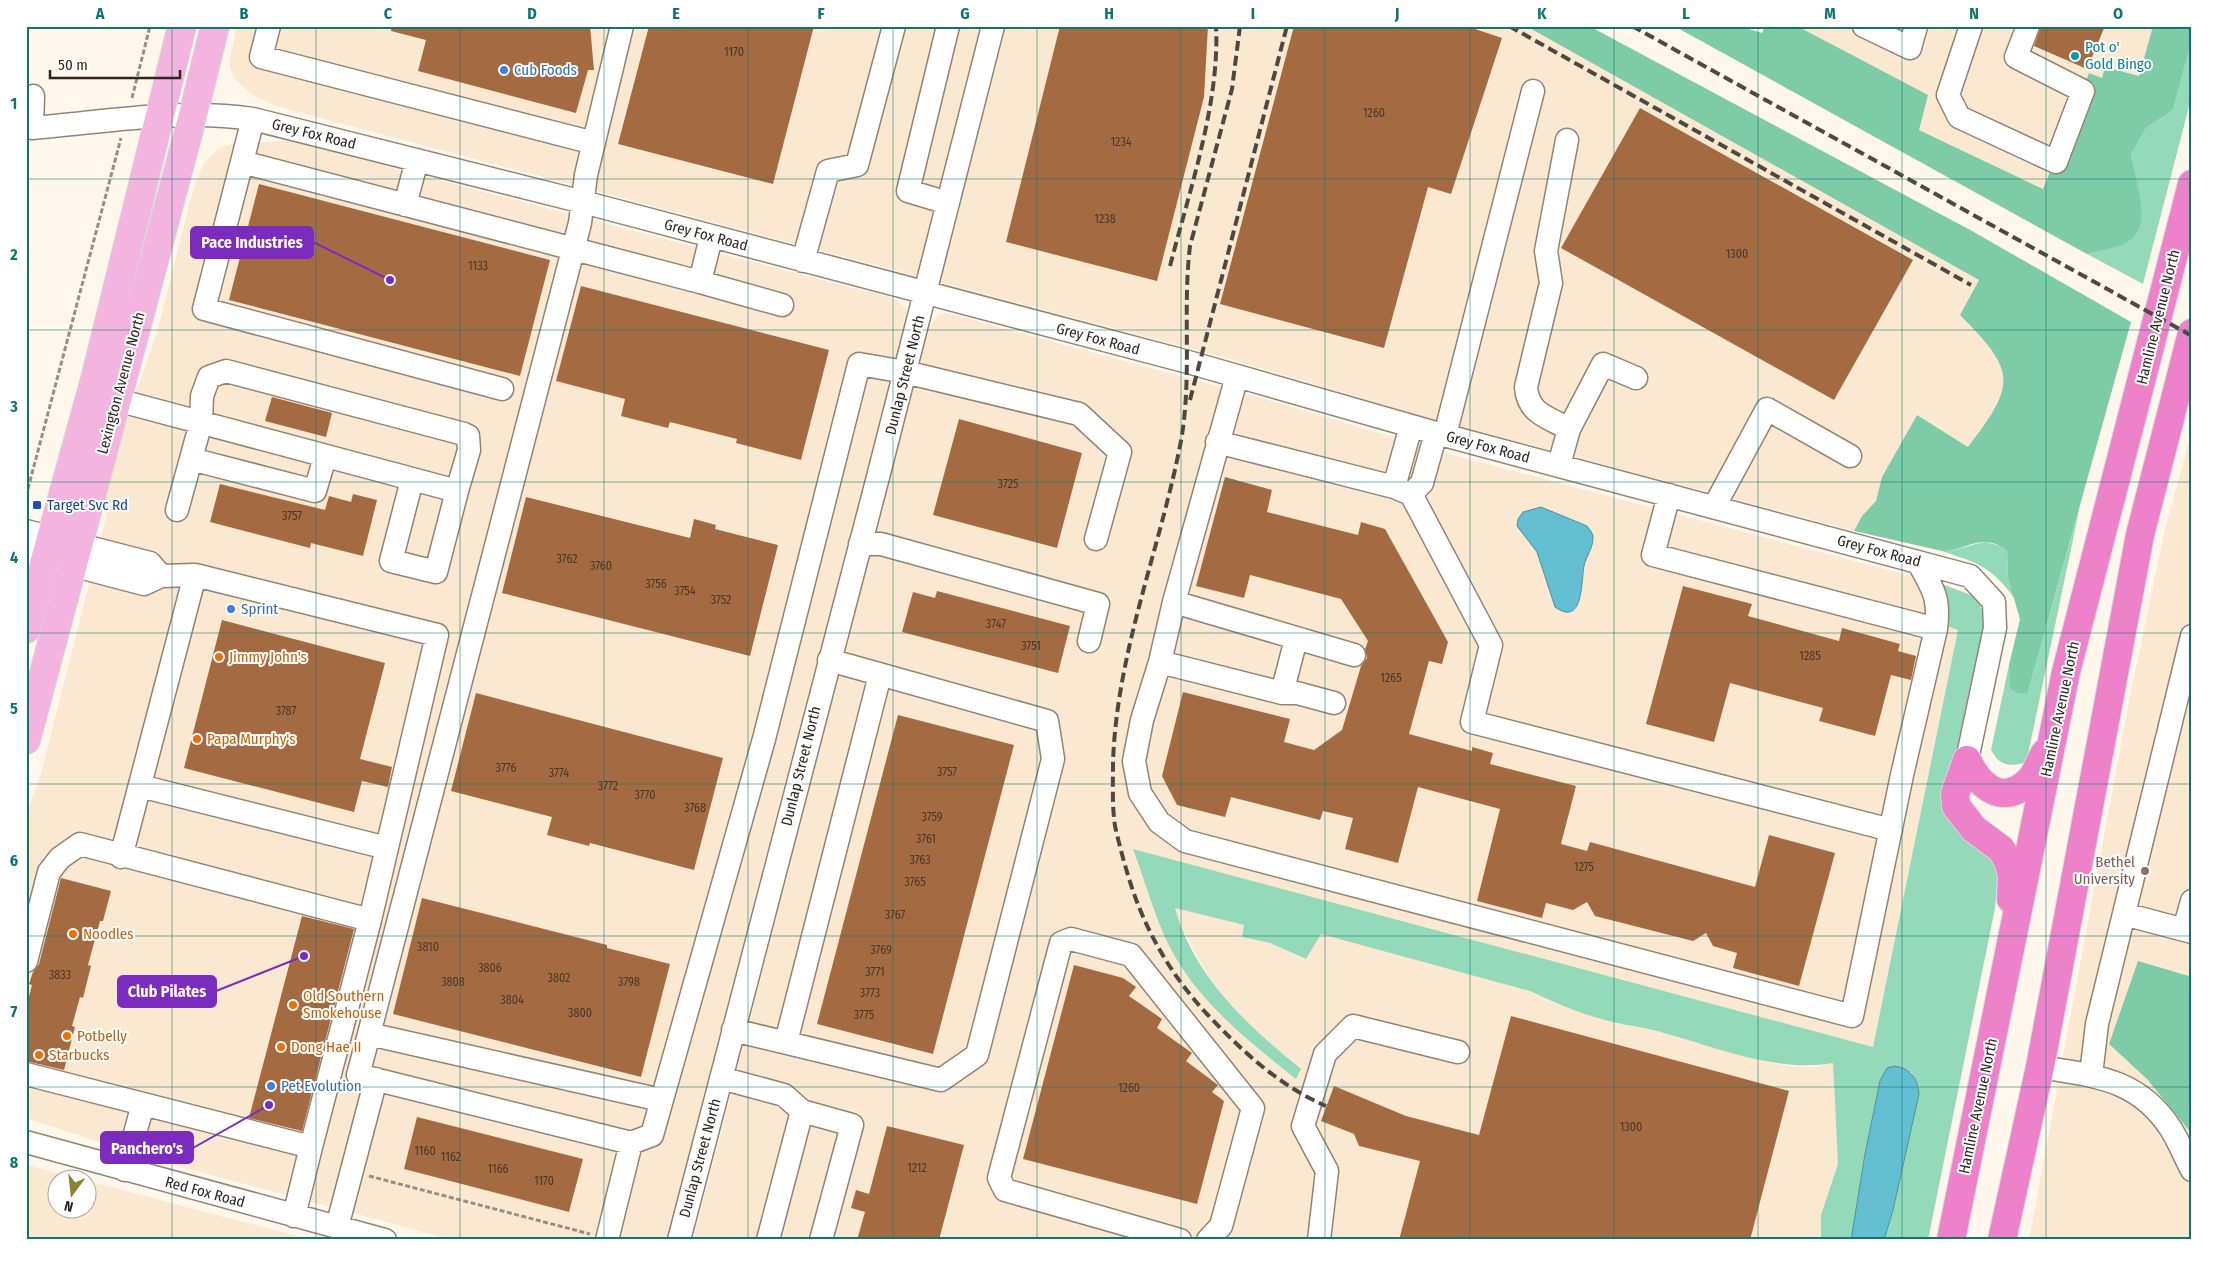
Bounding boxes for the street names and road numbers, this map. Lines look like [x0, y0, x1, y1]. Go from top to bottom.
street label: Grey Fox Road [270, 115, 358, 153]
street label: Grey Fox Road [662, 215, 750, 255]
street label: Hamline Avenue North [2133, 248, 2183, 386]
street label: Lexington Avenue North [93, 310, 149, 456]
street label: Dunlap Street North [881, 313, 929, 437]
street label: Grey Fox Road [1054, 319, 1142, 359]
street label: Grey Fox Road [1444, 427, 1532, 467]
street label: Grey Fox Road [1835, 531, 1923, 571]
street label: Hamline Avenue North [2037, 640, 2083, 778]
street label: Dunlap Street North [777, 704, 825, 828]
street label: Hamline Avenue North [1955, 1037, 2001, 1175]
street label: Dunlap Street North [675, 1096, 725, 1220]
street label: Red Fox Road [163, 1173, 247, 1211]

